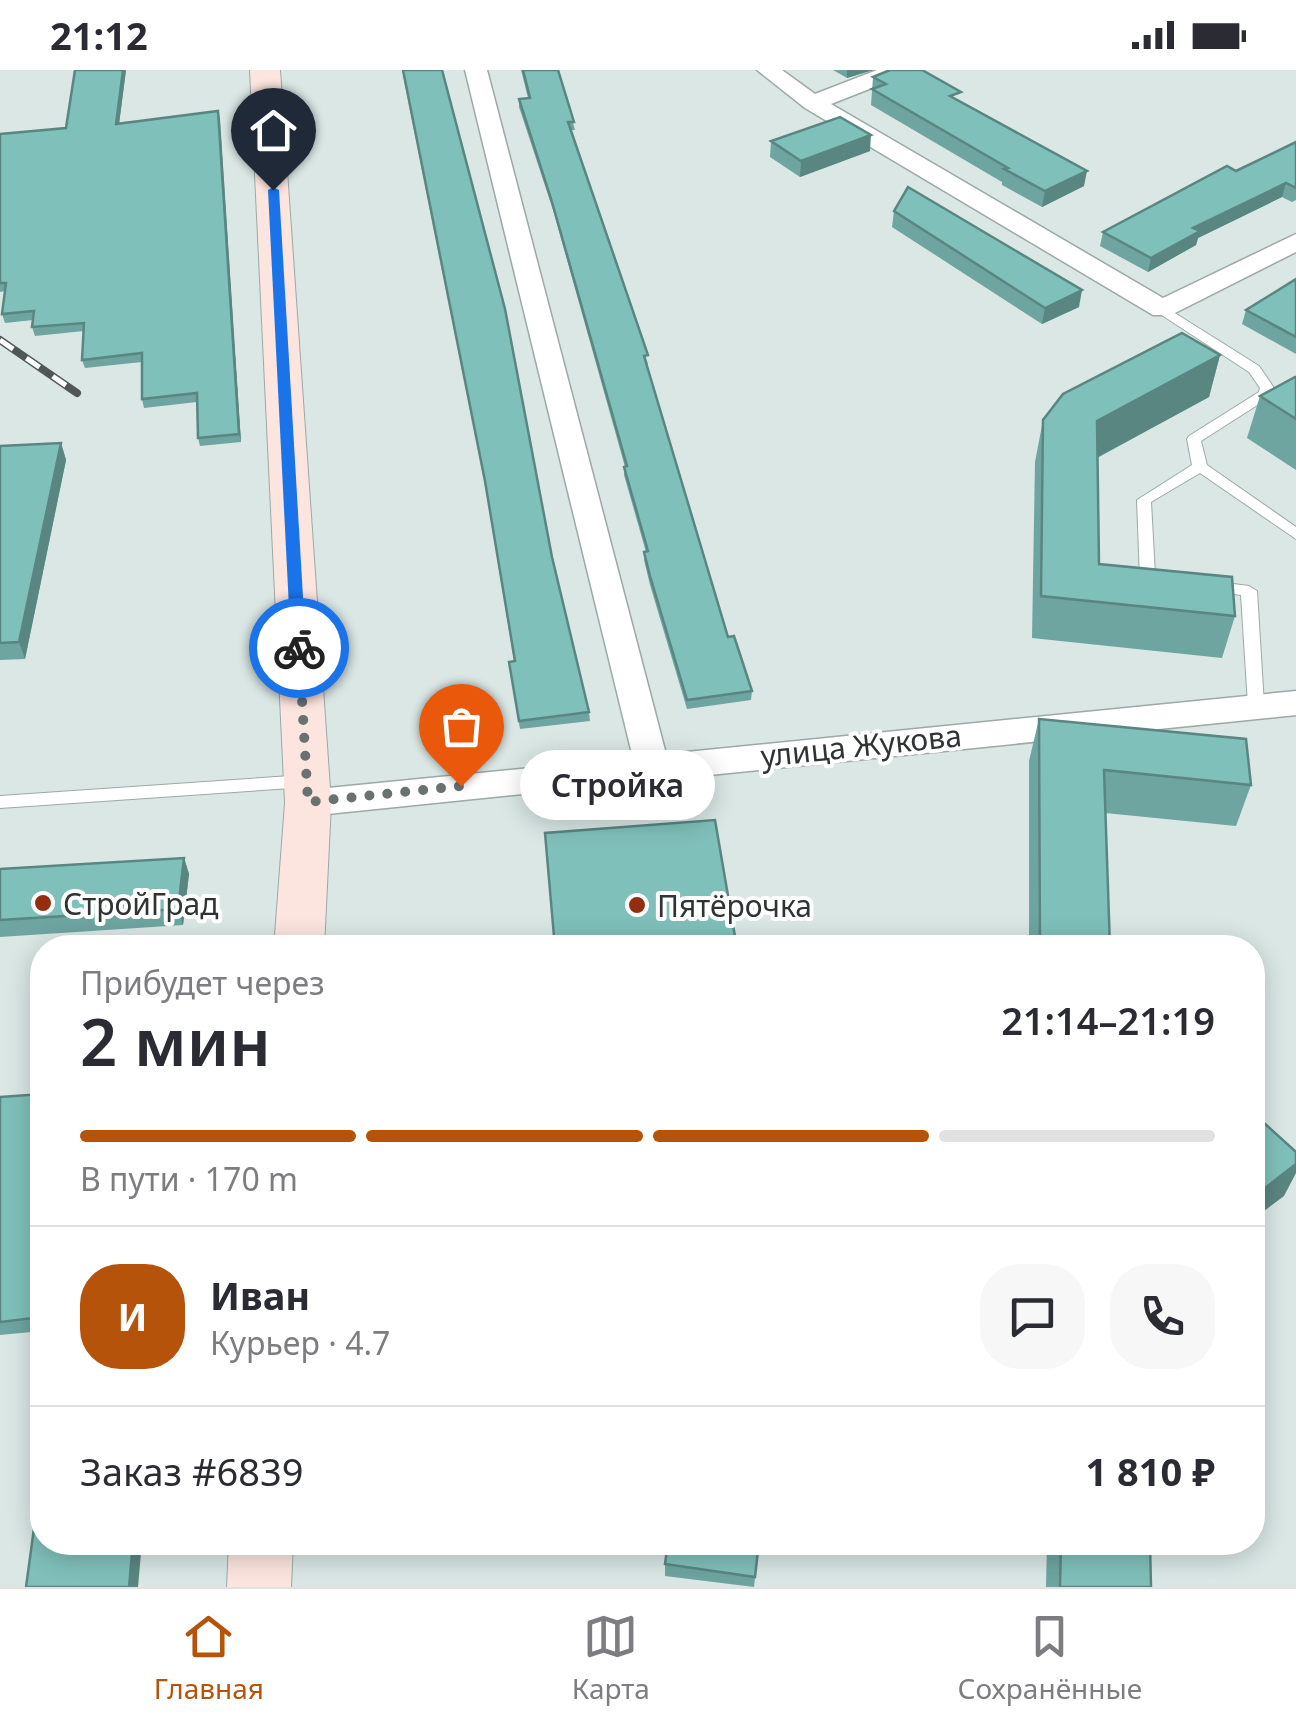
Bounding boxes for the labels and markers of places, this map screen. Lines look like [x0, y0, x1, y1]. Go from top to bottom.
pin [231, 88, 316, 191]
pin [419, 684, 504, 787]
callout: Стройка [521, 751, 716, 821]
place label: СтройГрад [63, 883, 218, 924]
place label: Пятёрочка [657, 885, 812, 926]
marker: СтройГрад [32, 892, 54, 914]
marker: Пятёрочка [626, 894, 648, 916]

